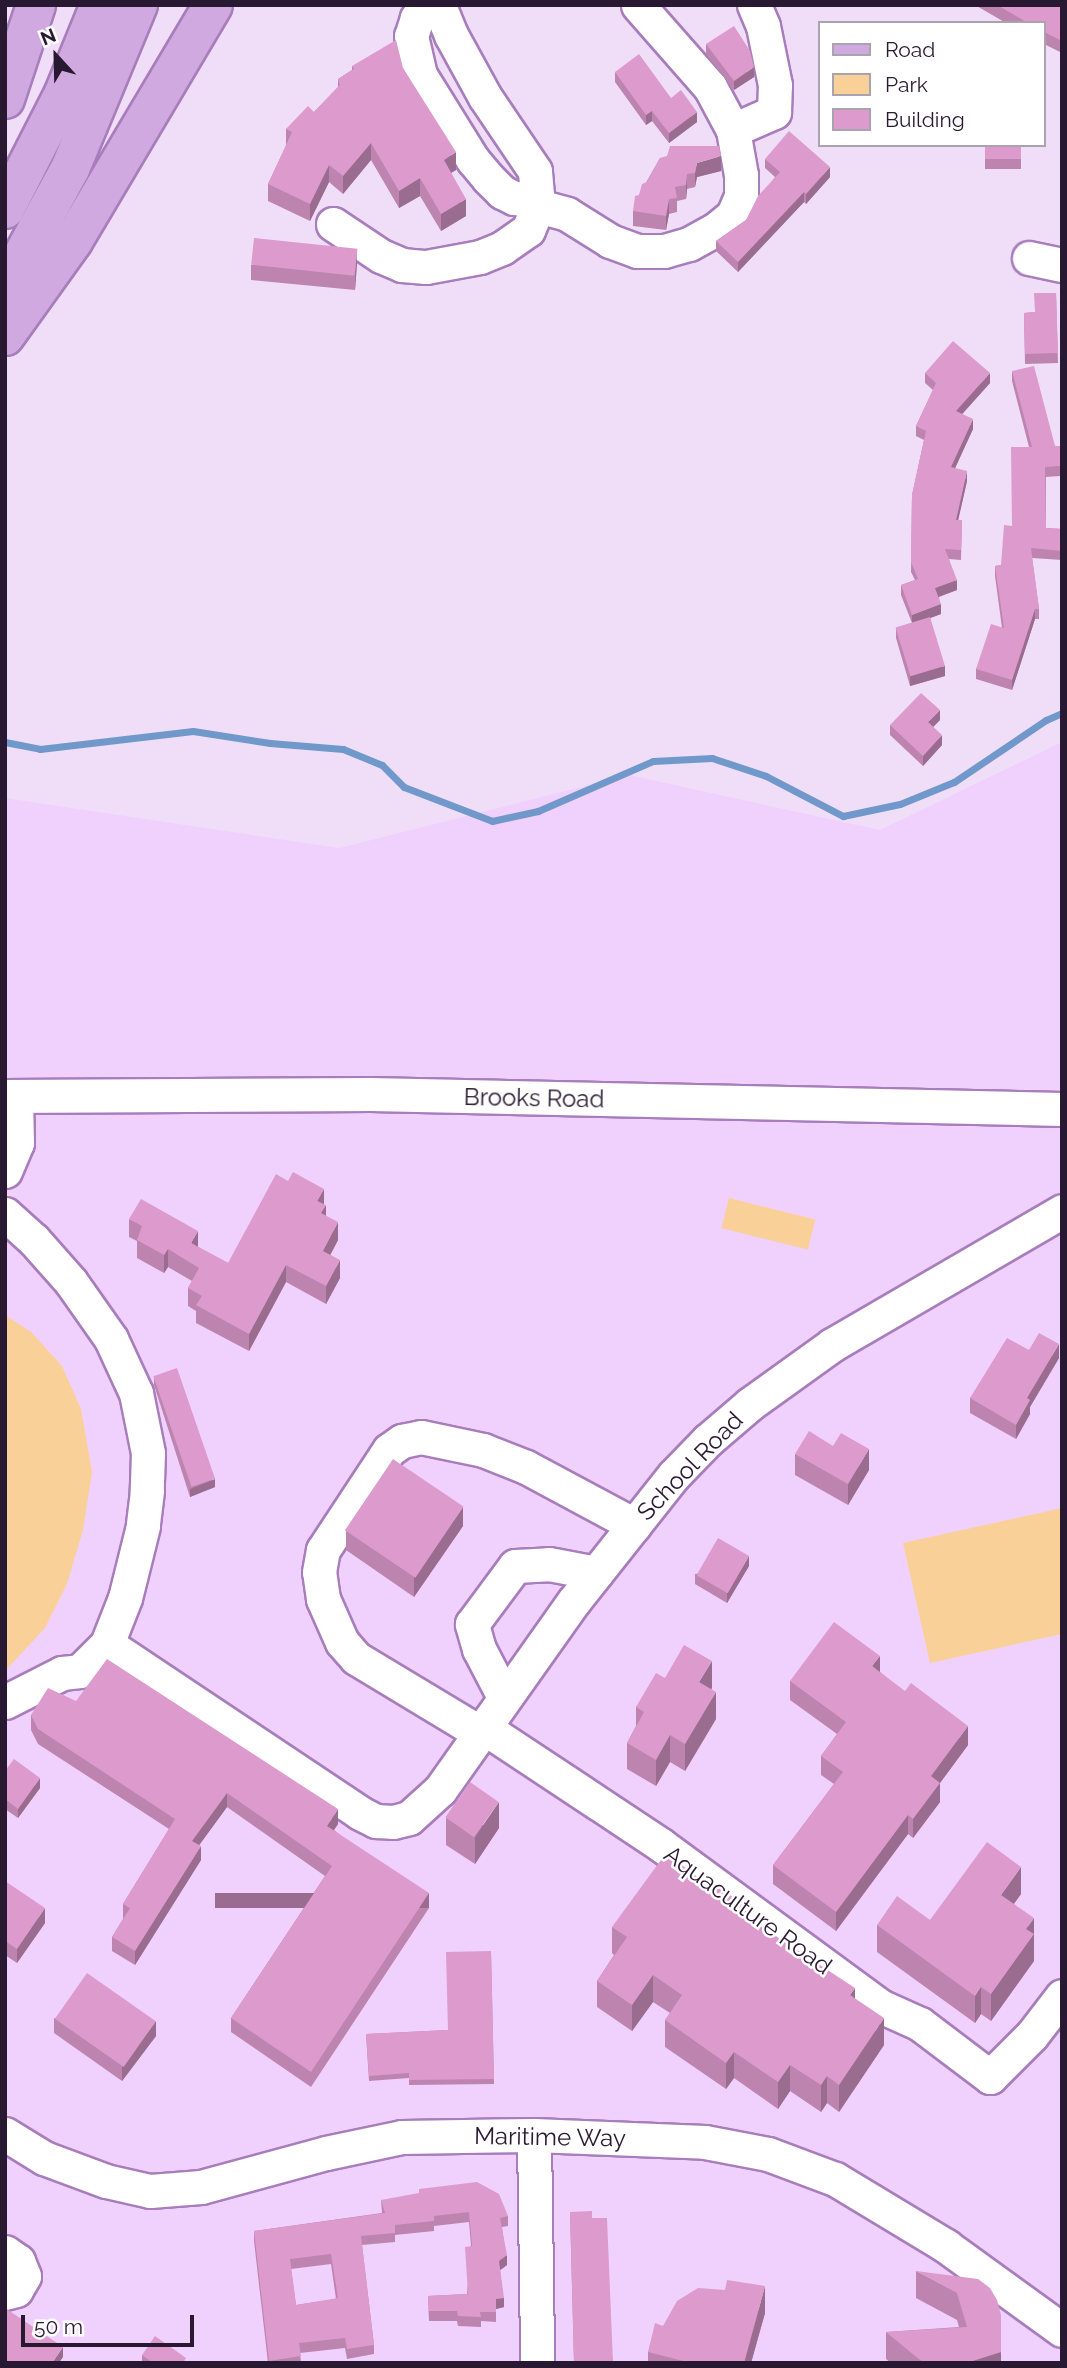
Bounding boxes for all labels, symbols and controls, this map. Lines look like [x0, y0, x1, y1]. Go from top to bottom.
north arrow [21, 21, 91, 91]
legend [818, 21, 1046, 147]
text: N [37, 24, 59, 49]
text: Road [885, 37, 935, 62]
text: Park [885, 72, 928, 97]
text: Building [885, 107, 965, 132]
street label: Brooks Road [463, 1082, 605, 1114]
street label: School Road [631, 1405, 749, 1527]
street label: Aquaculture Road [659, 1840, 837, 1980]
street label: Maritime Way [473, 2121, 627, 2153]
scale bar [24, 2302, 198, 2346]
text: 50 m [34, 2314, 83, 2339]

